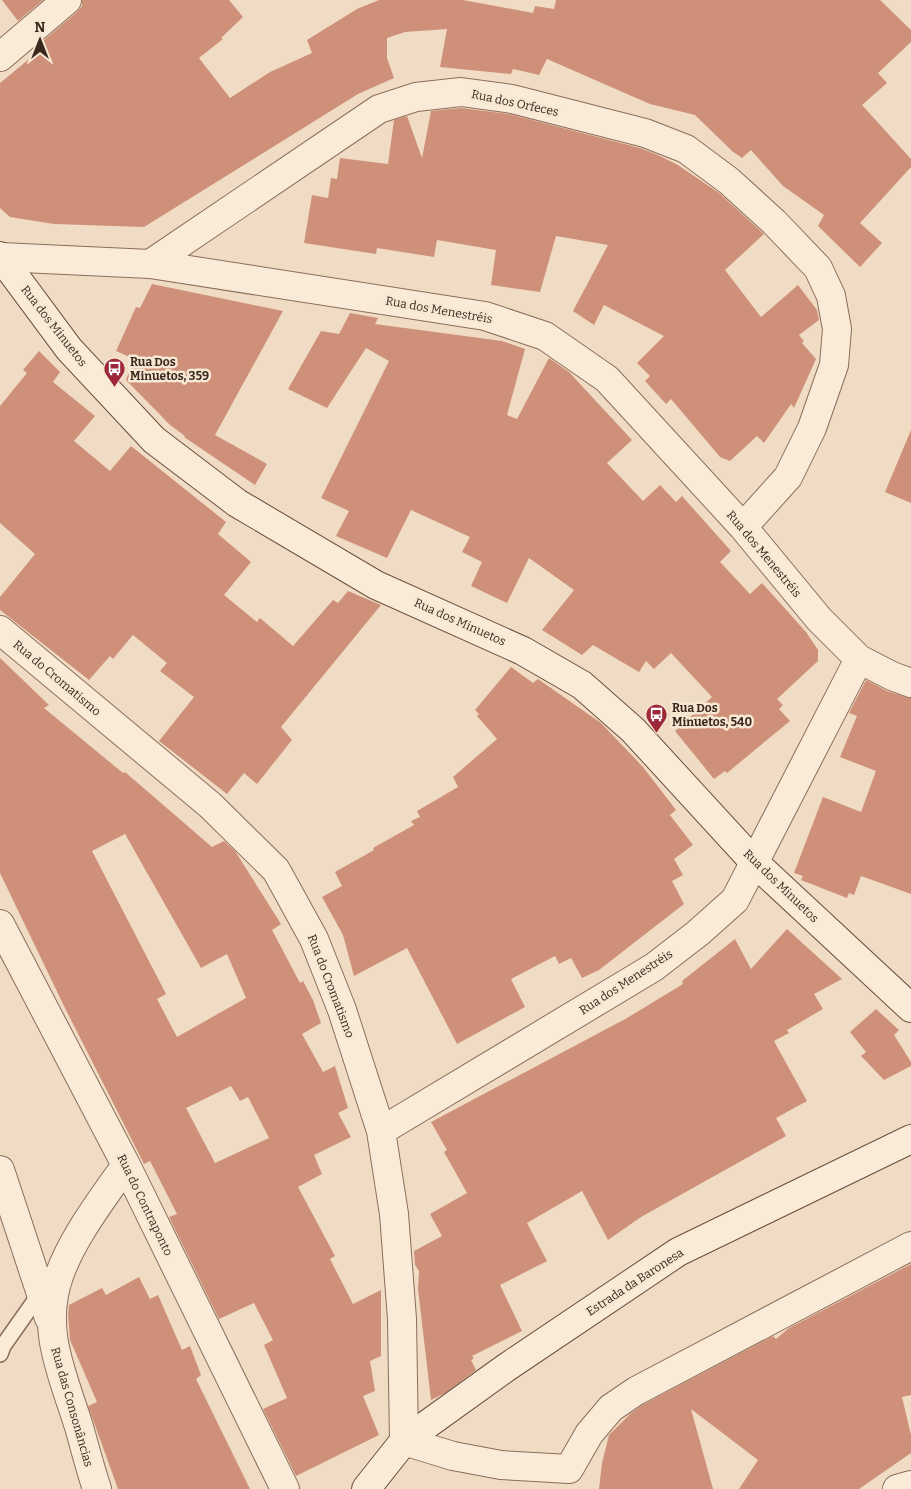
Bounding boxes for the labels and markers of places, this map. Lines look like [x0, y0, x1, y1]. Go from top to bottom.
place label: Rua Dos Minuetos, 359 [130, 355, 209, 383]
bus stop icon: Rua Dos Minuetos, 359 [102, 357, 126, 388]
place label: Rua Dos Minuetos, 540 [672, 701, 752, 729]
bus stop icon: Rua Dos Minuetos, 540 [644, 703, 668, 734]

